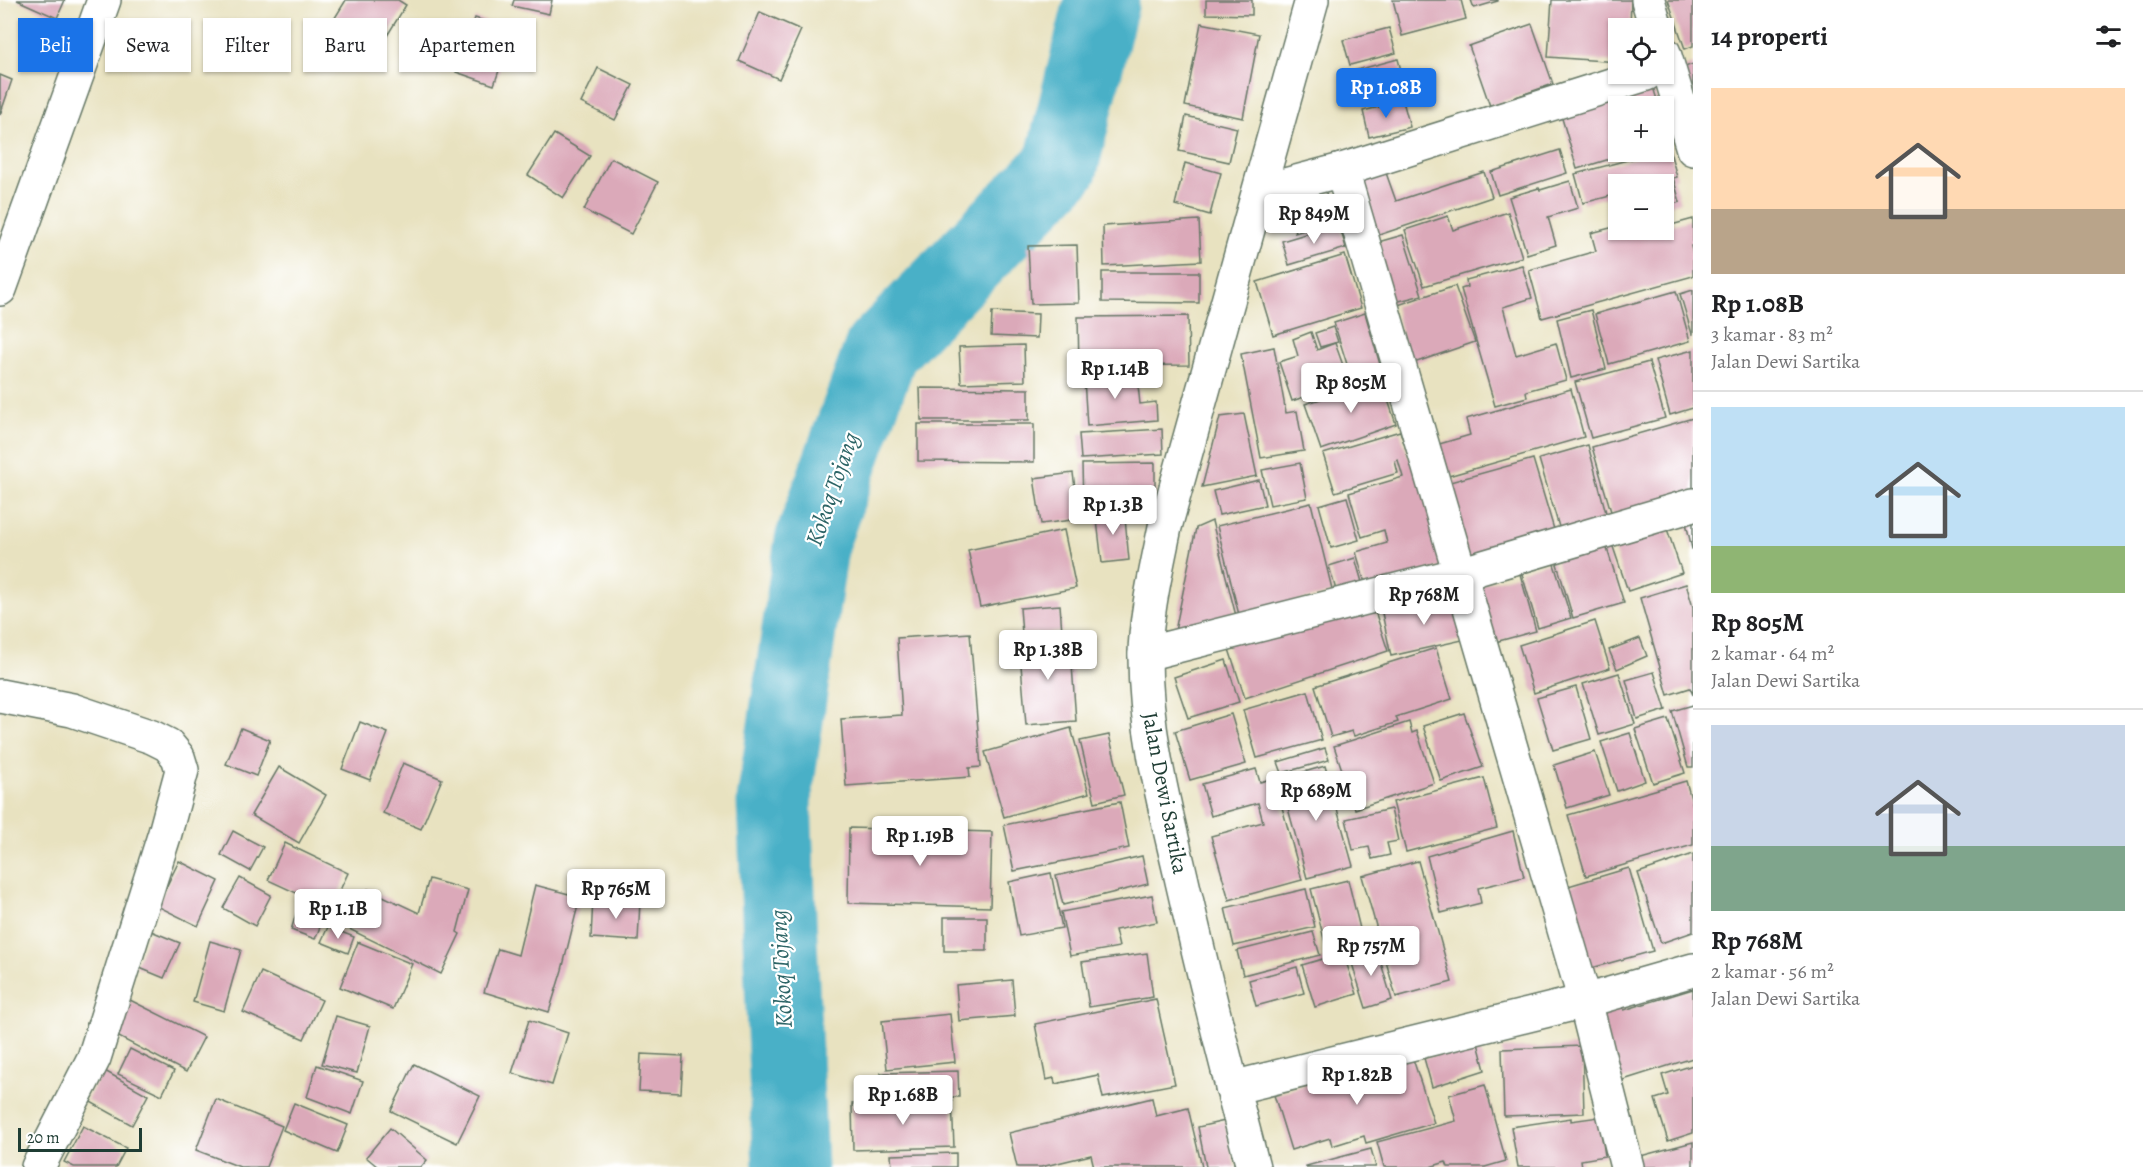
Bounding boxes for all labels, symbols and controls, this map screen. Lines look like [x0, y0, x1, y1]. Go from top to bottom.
chip: Beli [18, 18, 93, 72]
chip: Sewa [105, 18, 191, 72]
chip: Filter [203, 18, 291, 72]
chip: Baru [303, 18, 387, 72]
chip: Apartemen [399, 18, 536, 72]
map controls [1608, 18, 1674, 240]
button: locate [1608, 18, 1674, 84]
text: 14 properti [1711, 19, 1828, 54]
icon: filters [2092, 20, 2125, 53]
pin: Rp 1.08B [1324, 68, 1448, 119]
text: Rp 1.08B [1350, 74, 1422, 101]
button: + [1608, 96, 1674, 162]
icon: home [1864, 127, 1972, 235]
button: − [1608, 174, 1674, 240]
pin: Rp 849M [1259, 194, 1369, 245]
text: Rp 849M [1278, 200, 1350, 227]
text: Rp 1.08B [1711, 286, 1804, 321]
text: 3 kamar · 83 m² [1711, 321, 1833, 348]
text: Jalan Dewi Sartika [1711, 348, 1860, 375]
pin: Rp 1.14B [1053, 349, 1177, 400]
text: Rp 1.14B [1081, 355, 1149, 382]
pin: Rp 805M [1296, 363, 1406, 414]
text: Rp 805M [1315, 369, 1387, 396]
water label: Kokoq Tojang [798, 427, 867, 550]
icon: home [1864, 446, 1972, 554]
pin: Rp 1.3B [1058, 485, 1168, 536]
text: Rp 1.3B [1083, 491, 1143, 518]
pin: Rp 768M [1369, 575, 1479, 626]
text: Rp 768M [1389, 581, 1459, 608]
text: Rp 805M [1711, 605, 1804, 640]
pin: Rp 1.38B [986, 630, 1110, 681]
text: Rp 1.38B [1013, 636, 1083, 663]
text: 2 kamar · 64 m² [1711, 640, 1834, 667]
text: Jalan Dewi Sartika [1711, 667, 1860, 694]
street label: Jalan Dewi Sartika [1135, 709, 1196, 877]
icon: home [1864, 764, 1972, 872]
pin: Rp 689M [1261, 771, 1371, 822]
text: Rp 689M [1280, 777, 1352, 804]
pin: Rp 1.19B [858, 816, 982, 867]
text: Rp 1.19B [886, 822, 954, 849]
pin: Rp 765M [561, 869, 671, 920]
text: Rp 765M [581, 875, 651, 902]
pin: Rp 1.1B [283, 889, 393, 940]
text: Rp 1.1B [309, 895, 368, 922]
water label: Kokoq Tojang [762, 909, 800, 1029]
text: Rp 768M [1711, 923, 1803, 958]
pin: Rp 757M [1316, 926, 1426, 977]
text: Rp 757M [1336, 932, 1406, 959]
text: 2 kamar · 56 m² [1711, 958, 1834, 985]
text: Jalan Dewi Sartika [1711, 985, 1860, 1012]
pin: Rp 1.82B [1295, 1055, 1419, 1106]
text: Rp 1.82B [1321, 1061, 1393, 1088]
pin: Rp 1.68B [841, 1075, 965, 1126]
text: Rp 1.68B [868, 1081, 938, 1108]
scale bar [18, 1125, 142, 1152]
text: 20 m [27, 1127, 60, 1149]

